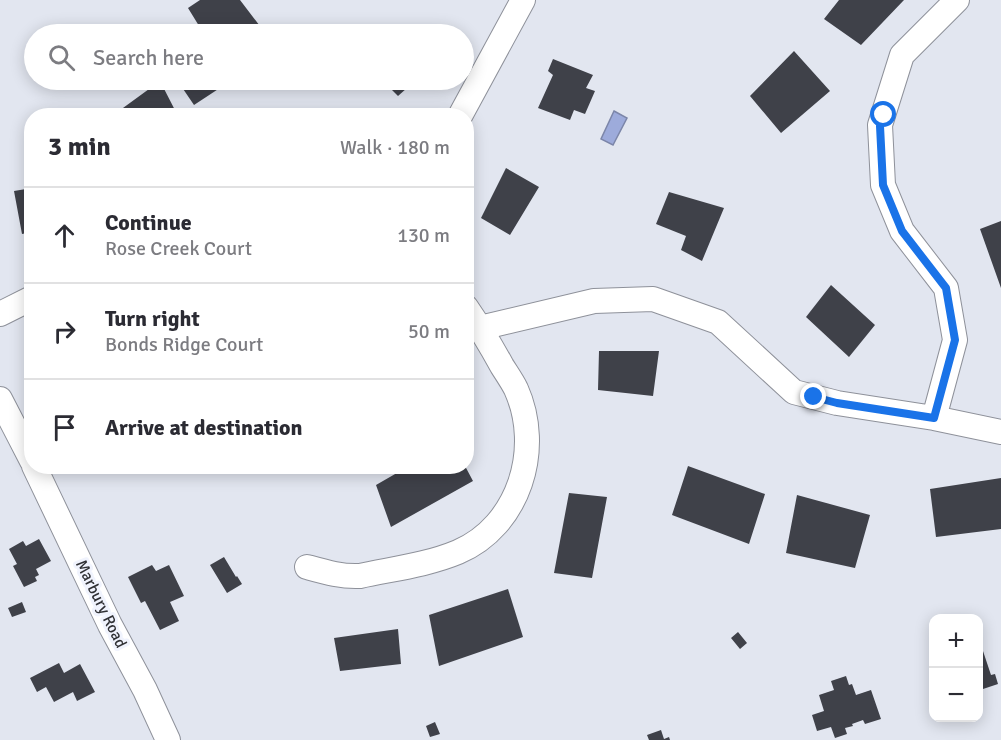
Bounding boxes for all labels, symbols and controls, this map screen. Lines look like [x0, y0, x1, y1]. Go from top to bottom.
search box [24, 24, 474, 90]
icon: search [45, 41, 78, 74]
text: Search here [93, 44, 204, 71]
route start [870, 101, 896, 127]
text: 3 min [48, 131, 111, 163]
text: Walk · 180 m [340, 135, 450, 160]
text: Continue [105, 209, 192, 236]
icon: ahead [48, 219, 81, 252]
text: 130 m [397, 223, 450, 248]
text: Rose Creek Court [105, 236, 252, 261]
text: Turn right [105, 305, 200, 332]
icon: right [48, 315, 81, 348]
text: 50 m [408, 319, 450, 344]
text: Bonds Ridge Court [105, 332, 263, 357]
route end [800, 383, 826, 409]
icon: arrive [48, 411, 81, 444]
text: Arrive at destination [105, 414, 302, 441]
street label: Marbury Road [71, 557, 131, 651]
map controls [929, 614, 983, 722]
button: + [929, 614, 983, 668]
button: − [929, 668, 983, 722]

